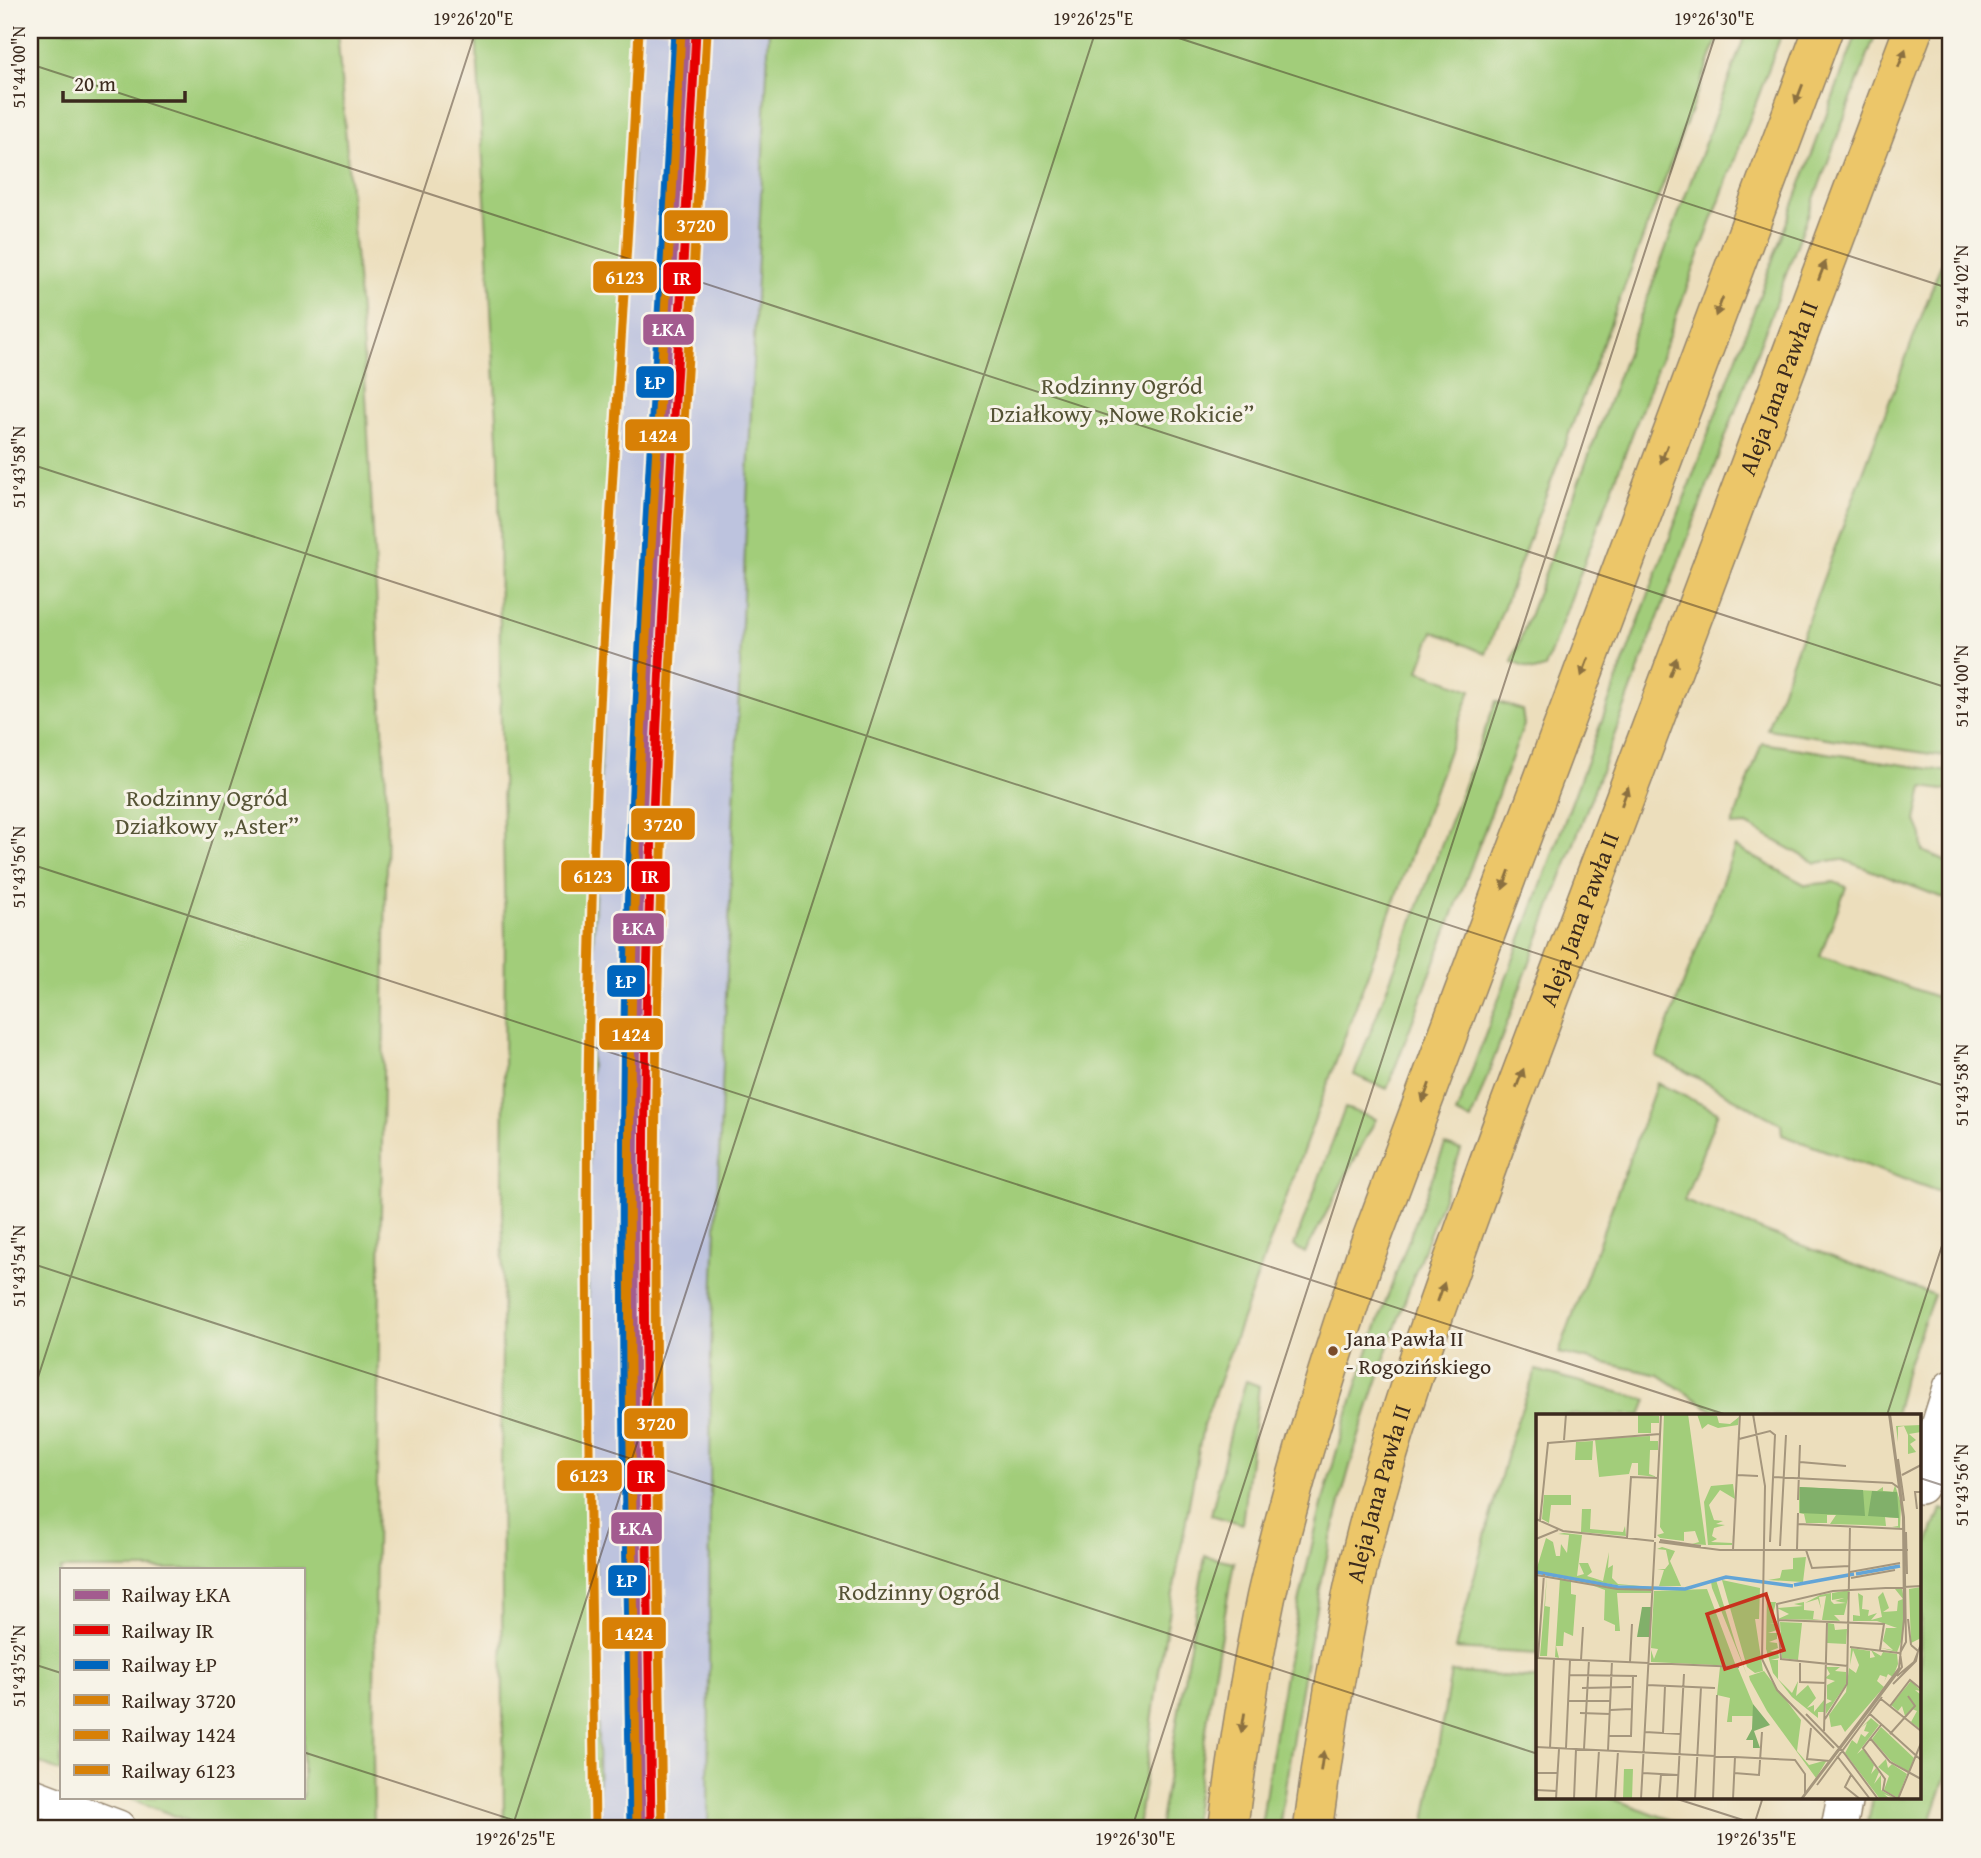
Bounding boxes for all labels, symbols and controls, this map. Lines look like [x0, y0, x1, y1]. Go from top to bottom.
text: 19°26'20"E [433, 5, 513, 32]
text: 19°26'25"E [1053, 5, 1133, 32]
text: 19°26'30"E [1674, 5, 1754, 32]
text: 51°44'00"N [5, 25, 32, 108]
one-way arrow [1897, 47, 1908, 68]
scale bar [63, 60, 186, 104]
text: 20 m [74, 68, 116, 99]
one-way arrow [1794, 83, 1805, 104]
line badge: 3720 [663, 209, 729, 242]
text: 3720 [676, 211, 716, 239]
text: 51°44'02"N [1948, 244, 1975, 327]
line badge: 6123 [592, 260, 658, 294]
one-way arrow [1817, 260, 1828, 281]
line badge: IR [662, 261, 702, 295]
text: 6123 [605, 263, 645, 291]
text: IR [673, 264, 691, 292]
one-way arrow [1714, 296, 1725, 317]
street label: Aleja Jana Pawła II [1729, 296, 1827, 480]
line badge: ŁKA [642, 313, 695, 346]
text: ŁKA [652, 315, 686, 343]
line badge: ŁP [635, 365, 675, 399]
text: ŁP [645, 368, 665, 396]
park label: Rodzinny Ogród Działkowy „Nowe Rokicie” [990, 368, 1254, 431]
line badge: 1424 [624, 418, 691, 452]
text: 1424 [638, 421, 678, 449]
text: 51°43'58"N [5, 425, 32, 508]
one-way arrow [1659, 443, 1670, 464]
text: 51°44'00"N [1948, 644, 1975, 727]
one-way arrow [1579, 656, 1590, 677]
one-way arrow [1668, 657, 1679, 678]
park label: Rodzinny Ogród Działkowy „Aster” [115, 780, 299, 843]
one-way arrow [1620, 786, 1631, 807]
line badge: 3720 [630, 807, 696, 841]
text: 3720 [643, 810, 683, 838]
text: 51°43'56"N [5, 825, 32, 908]
street label: Aleja Jana Pawła II [1530, 827, 1628, 1011]
line badge: 6123 [560, 859, 626, 893]
line badge: IR [630, 860, 671, 893]
text: 6123 [573, 862, 613, 890]
text: IR [641, 862, 659, 890]
one-way arrow [1500, 869, 1511, 890]
line badge: ŁKA [612, 912, 665, 945]
text: ŁKA [622, 914, 656, 942]
line badge: ŁP [606, 964, 646, 998]
text: ŁP [616, 967, 636, 995]
line badge: 1424 [598, 1017, 664, 1051]
text: 1424 [611, 1020, 651, 1048]
text: 51°43'58"N [1948, 1043, 1975, 1126]
one-way arrow [1514, 1067, 1525, 1088]
one-way arrow [1421, 1083, 1432, 1104]
text: 51°43'54"N [5, 1224, 32, 1307]
one-way arrow [1436, 1281, 1447, 1302]
place label: Jana Pawła II - Rogozińskiego [1343, 1322, 1491, 1382]
marker: Jana Pawła II - Rogozińskiego [1326, 1344, 1340, 1358]
street label: Aleja Jana Pawła II [1337, 1400, 1420, 1586]
line badge: 3720 [623, 1407, 689, 1440]
text: 3720 [636, 1409, 676, 1437]
inset map [1536, 1414, 1922, 1798]
text: 51°43'56"N [1948, 1443, 1975, 1526]
line badge: 6123 [556, 1459, 623, 1492]
line badge: IR [626, 1459, 666, 1493]
text: 6123 [569, 1461, 609, 1489]
text: IR [637, 1462, 655, 1490]
line badge: ŁKA [610, 1511, 663, 1545]
text: ŁKA [619, 1514, 653, 1542]
line badge: ŁP [607, 1564, 647, 1597]
text: ŁP [617, 1566, 637, 1594]
legend [60, 1568, 304, 1798]
park label: Rodzinny Ogród [838, 1574, 1000, 1609]
text: Railway ŁKA [122, 1579, 231, 1610]
text: Railway IR [122, 1615, 215, 1646]
line badge: 1424 [601, 1616, 667, 1650]
text: 1424 [614, 1619, 654, 1647]
text: 51°43'52"N [5, 1624, 32, 1707]
text: Railway ŁP [122, 1649, 217, 1680]
text: Railway 3720 [122, 1685, 236, 1716]
one-way arrow [1237, 1713, 1248, 1735]
text: Railway 1424 [122, 1719, 236, 1750]
one-way arrow [1317, 1750, 1328, 1772]
text: Railway 6123 [122, 1755, 236, 1786]
text: 19°26'25"E [475, 1825, 555, 1852]
text: 19°26'30"E [1095, 1825, 1175, 1852]
text: 19°26'35"E [1716, 1825, 1796, 1852]

